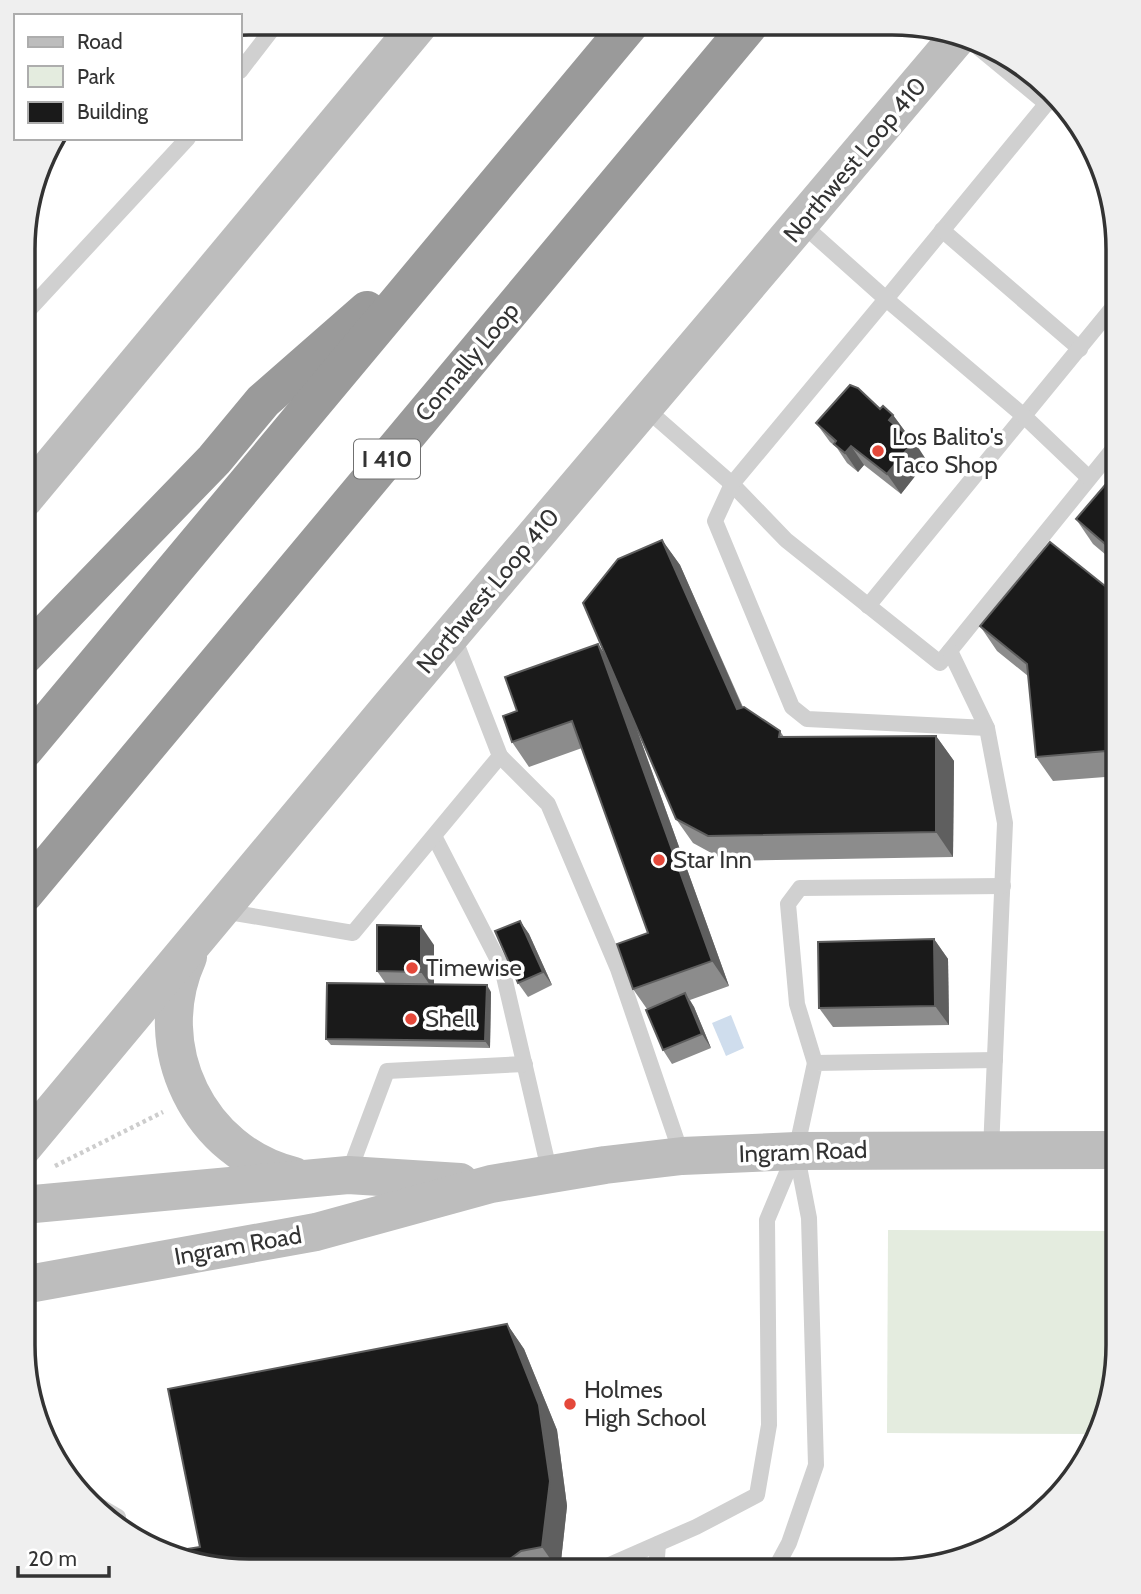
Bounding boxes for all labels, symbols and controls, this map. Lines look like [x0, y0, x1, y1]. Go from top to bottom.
legend [14, 14, 242, 140]
text: Road [77, 29, 123, 54]
text: Park [77, 64, 115, 89]
street label: Northwest Loop 410 [777, 71, 932, 248]
text: Building [77, 99, 149, 124]
street label: Connally Loop [409, 296, 525, 427]
place label: Los Balito's Taco Shop [892, 422, 1003, 479]
road number: I 410 [354, 440, 420, 478]
marker: Los Balito's Taco Shop [870, 443, 886, 459]
street label: Northwest Loop 410 [410, 502, 565, 679]
place label: Star Inn [673, 845, 752, 874]
marker: Star Inn [651, 852, 667, 868]
place label: Timewise [426, 953, 522, 982]
marker: Timewise [404, 960, 420, 976]
place label: Shell [425, 1004, 476, 1033]
marker: Shell [403, 1011, 419, 1027]
street label: Ingram Road [738, 1135, 868, 1168]
street label: Ingram Road [172, 1220, 304, 1271]
place label: Holmes High School [584, 1375, 706, 1432]
marker: Holmes High School [562, 1396, 578, 1412]
scale bar [18, 1534, 108, 1578]
text: 20 m [28, 1546, 77, 1571]

